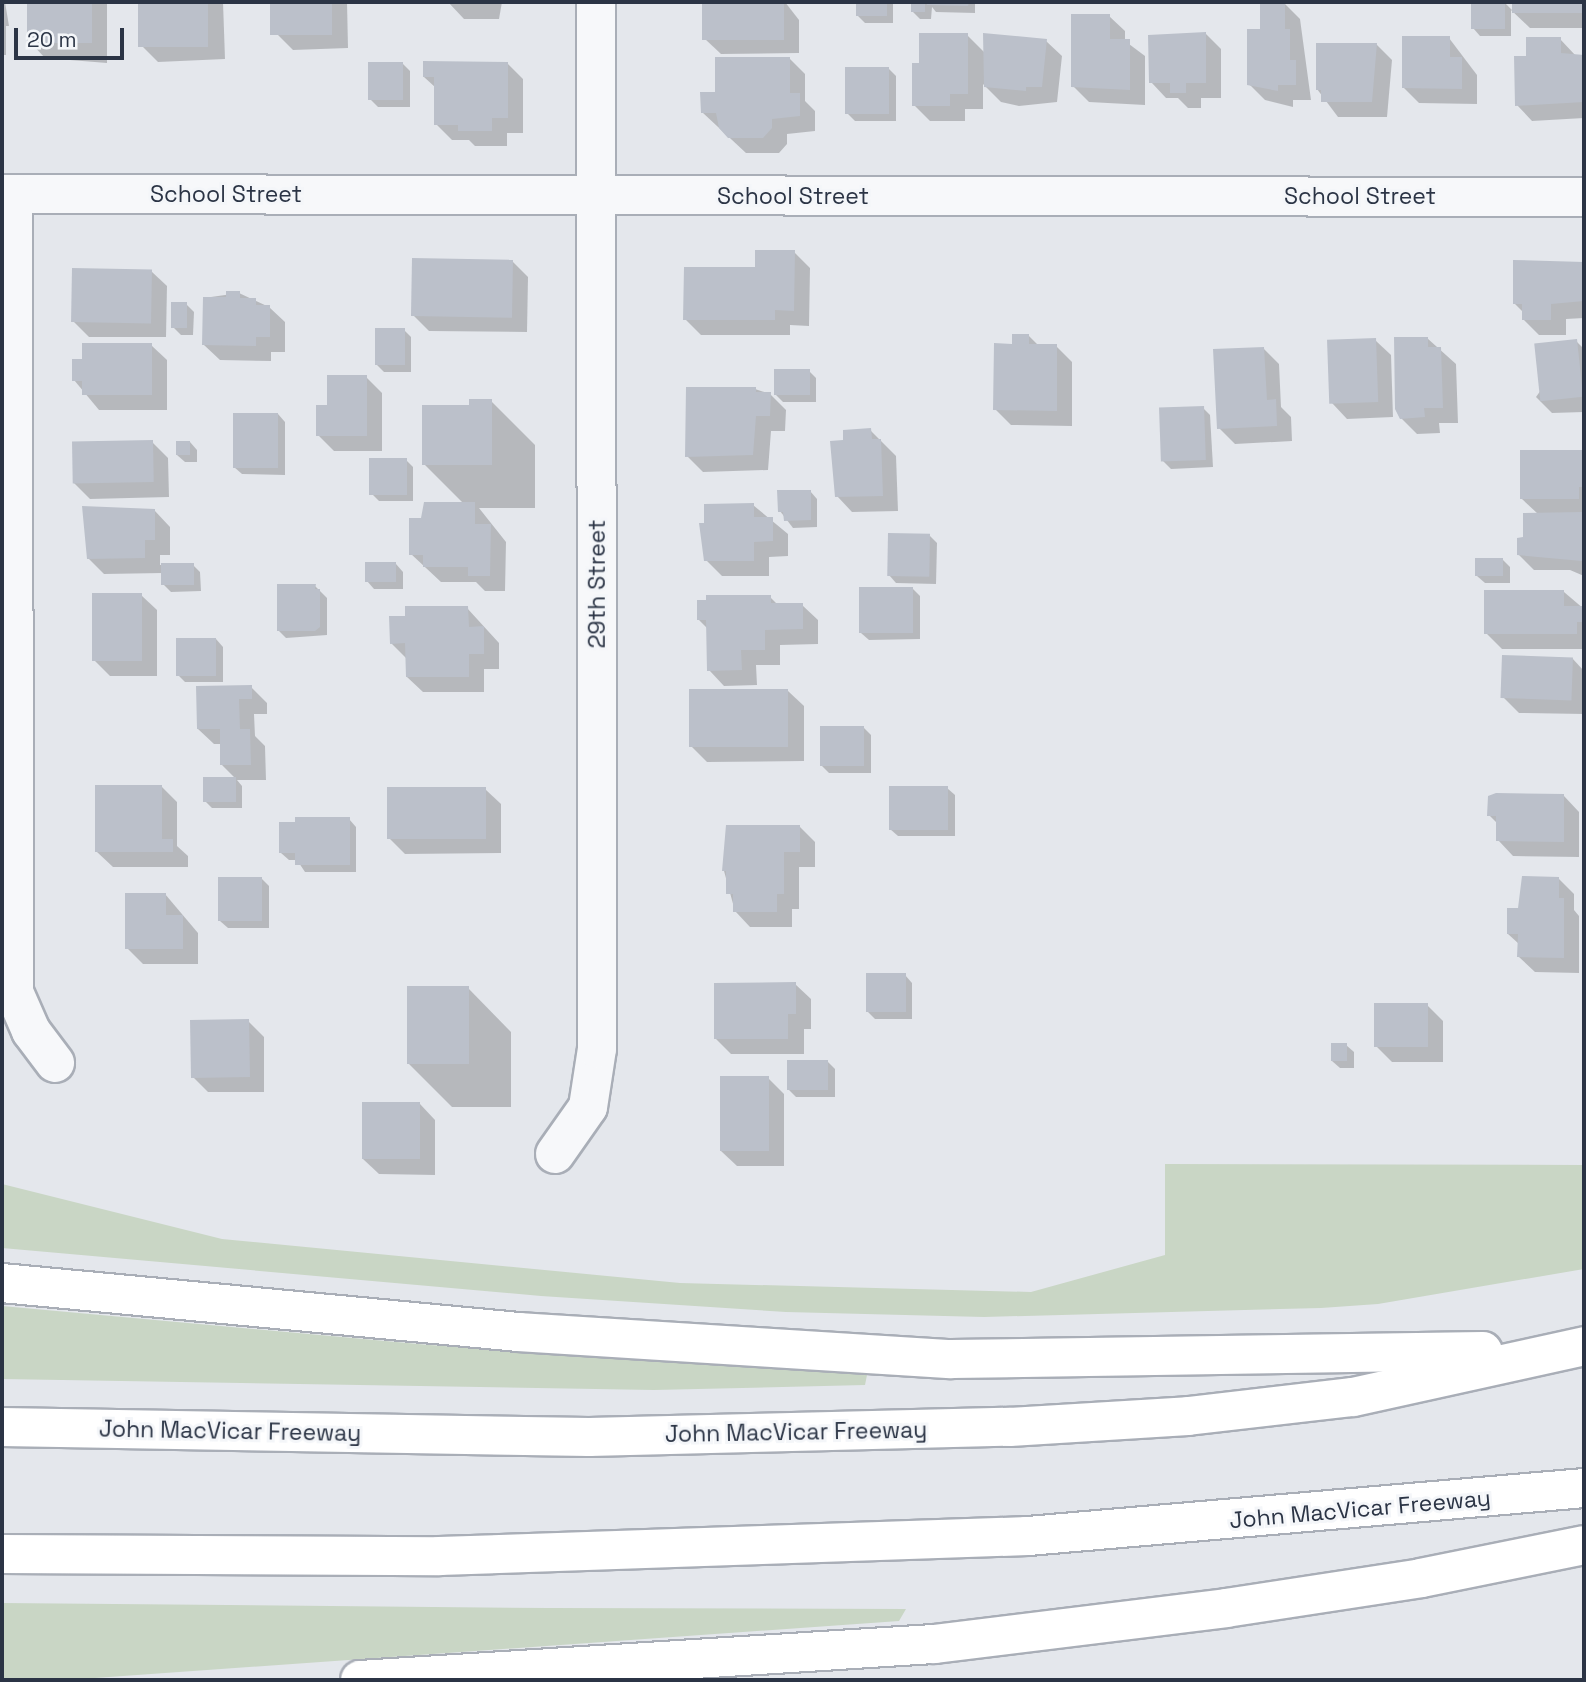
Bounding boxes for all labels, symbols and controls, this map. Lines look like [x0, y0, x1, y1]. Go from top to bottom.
scale bar [18, 14, 128, 58]
text: 20 m [27, 26, 77, 53]
street label: School Street [150, 180, 302, 208]
street label: School Street [717, 182, 869, 210]
street label: School Street [1284, 182, 1436, 210]
street label: 29th Street [583, 520, 611, 648]
street label: John MacVicar Freeway [99, 1415, 361, 1447]
street label: John MacVicar Freeway [665, 1416, 927, 1448]
street label: John MacVicar Freeway [1228, 1484, 1492, 1534]

